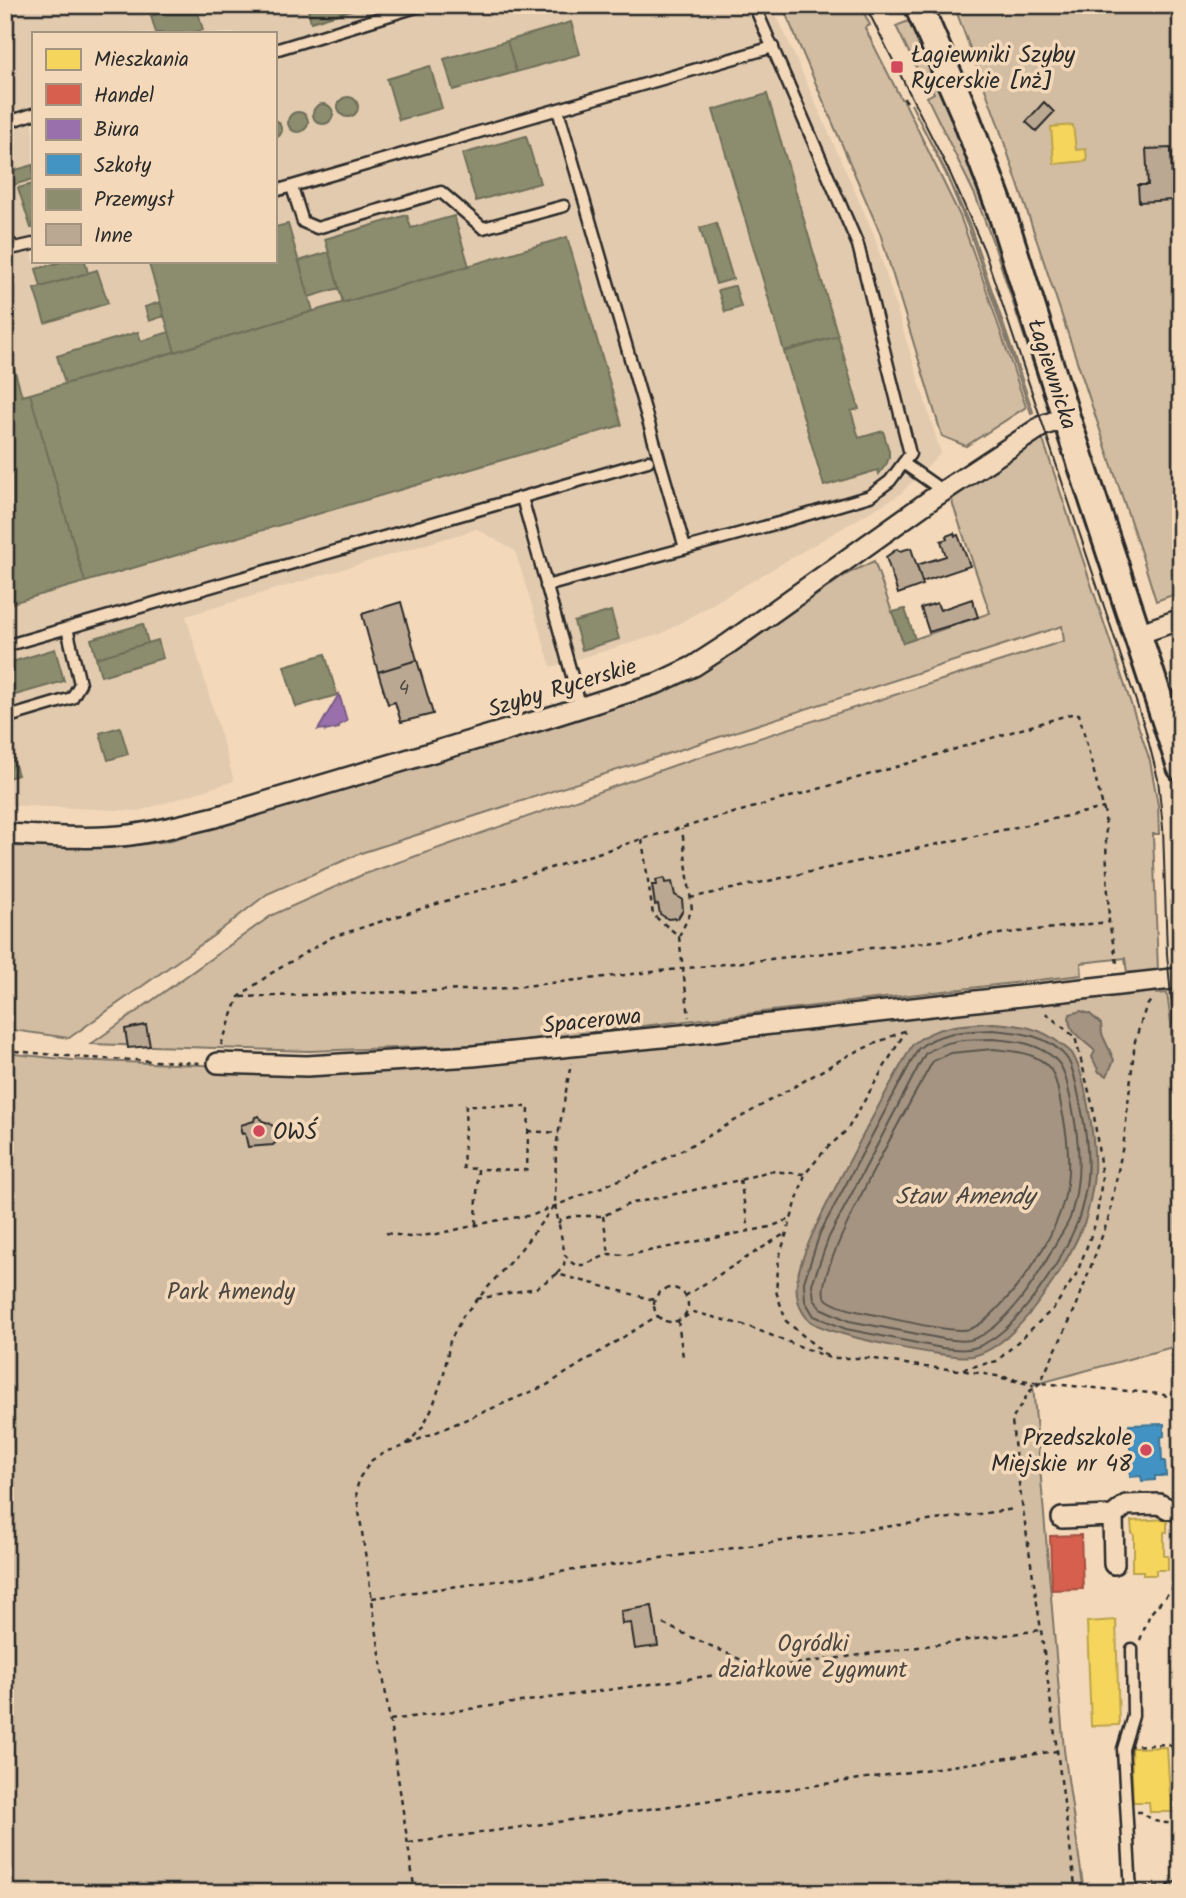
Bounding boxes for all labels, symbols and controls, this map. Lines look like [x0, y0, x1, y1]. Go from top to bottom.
legend [32, 32, 276, 262]
place label: Łagiewniki Szyby Rycerskie [nż] [911, 38, 1075, 100]
text: Mieszkania [94, 44, 189, 77]
marker: Łagiewniki Szyby Rycerskie [nż] [889, 59, 905, 75]
text: Handel [94, 80, 154, 113]
text: Biura [94, 114, 139, 147]
text: Szkoły [94, 150, 151, 183]
text: Przemysł [94, 184, 176, 217]
text: Inne [94, 220, 133, 253]
street label: Łagiewnicka [1016, 315, 1086, 435]
street label: Szyby Rycerskie [484, 649, 641, 729]
house number: 4 [399, 674, 409, 704]
street label: Spacerowa [541, 999, 643, 1045]
place label: OWŚ [273, 1115, 319, 1151]
marker: OWŚ [251, 1123, 267, 1139]
water label: Staw Amendy [895, 1178, 1039, 1217]
park label: Park Amendy [167, 1275, 295, 1311]
place label: Przedszkole Miejskie nr 48 [991, 1421, 1132, 1483]
marker: Przedszkole Miejskie nr 48 [1138, 1442, 1154, 1458]
park label: Ogródki działkowe Zygmunt [719, 1627, 909, 1689]

